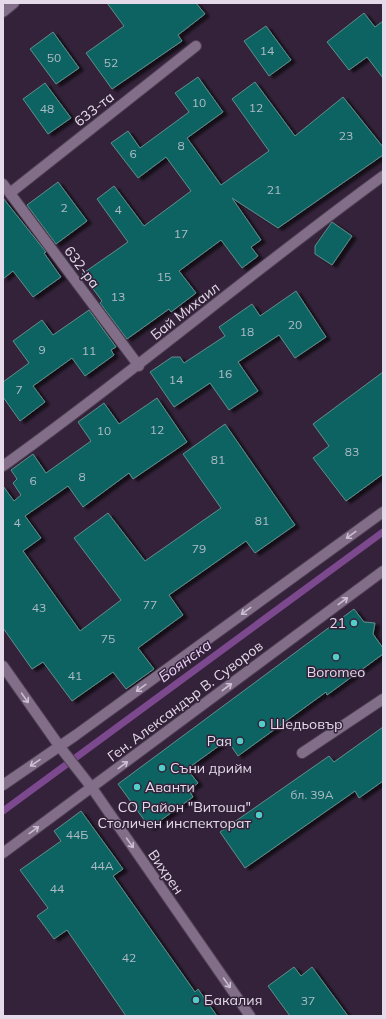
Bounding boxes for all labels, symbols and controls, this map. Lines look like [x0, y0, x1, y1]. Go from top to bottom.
house number: 14 [260, 43, 274, 58]
house number: 50 [47, 50, 61, 65]
house number: 52 [104, 55, 118, 70]
street label: 633-та [70, 88, 118, 130]
house number: 10 [192, 95, 206, 110]
house number: 12 [249, 100, 263, 115]
house number: 48 [40, 101, 54, 116]
house number: 23 [339, 128, 353, 143]
house number: 8 [177, 138, 185, 153]
house number: 6 [129, 146, 137, 161]
house number: 21 [267, 182, 281, 197]
house number: 2 [60, 200, 68, 215]
house number: 4 [114, 202, 122, 217]
house number: 17 [174, 226, 188, 241]
street label: 632-ра [60, 242, 104, 292]
house number: 15 [157, 269, 171, 284]
street label: Бай Михаил [147, 278, 223, 344]
house number: 13 [111, 289, 125, 304]
house number: 20 [288, 317, 302, 332]
house number: 18 [240, 324, 254, 339]
house number: 9 [38, 342, 46, 357]
house number: 11 [82, 343, 96, 358]
house number: 16 [218, 366, 232, 381]
house number: 14 [169, 372, 183, 387]
house number: 7 [15, 382, 23, 397]
house number: 12 [150, 422, 164, 437]
house number: 10 [97, 423, 111, 438]
house number: 83 [345, 444, 359, 459]
house number: 81 [211, 452, 225, 467]
house number: 8 [78, 469, 86, 484]
house number: 6 [29, 473, 37, 488]
house number: 81 [255, 513, 269, 528]
house number: 4 [13, 515, 21, 530]
one-way arrow [346, 531, 357, 539]
house number: 79 [192, 541, 206, 556]
house number: 77 [143, 597, 157, 612]
one-way arrow [337, 597, 348, 605]
house number: 43 [32, 600, 46, 615]
one-way arrow [241, 607, 252, 615]
place label: 21 [329, 614, 346, 632]
marker: 21 [349, 618, 359, 628]
house number: 75 [101, 631, 115, 646]
water label: Боянска [154, 635, 215, 686]
street label: Ген. Александър В. Суворов [104, 637, 266, 765]
marker: Boromeo [331, 652, 341, 662]
place label: Boromeo [307, 663, 365, 681]
house number: 41 [68, 668, 82, 683]
one-way arrow [136, 683, 147, 692]
one-way arrow [222, 683, 233, 691]
one-way arrow [21, 693, 30, 704]
place label: Шедьовър [270, 715, 343, 733]
marker: Шедьовър [257, 719, 267, 729]
place label: Рая [207, 732, 232, 750]
marker: Рая [235, 736, 245, 746]
one-way arrow [30, 759, 41, 767]
place label: Съни дрийм [170, 759, 252, 777]
one-way arrow [117, 761, 128, 769]
marker: Съни дрийм [157, 763, 167, 773]
place label: Аванти [145, 778, 195, 796]
marker: Аванти [132, 782, 142, 792]
house number: бл. 39А [291, 787, 334, 802]
place label: СО Район "Витоша" Столичен инспекторат [98, 798, 252, 832]
marker: СО Район "Витоша" Столичен инспекторат [254, 810, 264, 820]
one-way arrow [29, 826, 40, 834]
house number: 44Б [66, 827, 88, 842]
one-way arrow [126, 837, 134, 848]
street label: Вихрен [144, 846, 188, 898]
house number: 44А [90, 858, 114, 873]
house number: 44 [50, 881, 64, 896]
house number: 42 [122, 950, 136, 965]
one-way arrow [223, 977, 231, 988]
place label: Бакалия [204, 991, 262, 1009]
house number: 37 [301, 993, 315, 1008]
marker: Бакалия [191, 995, 201, 1005]

